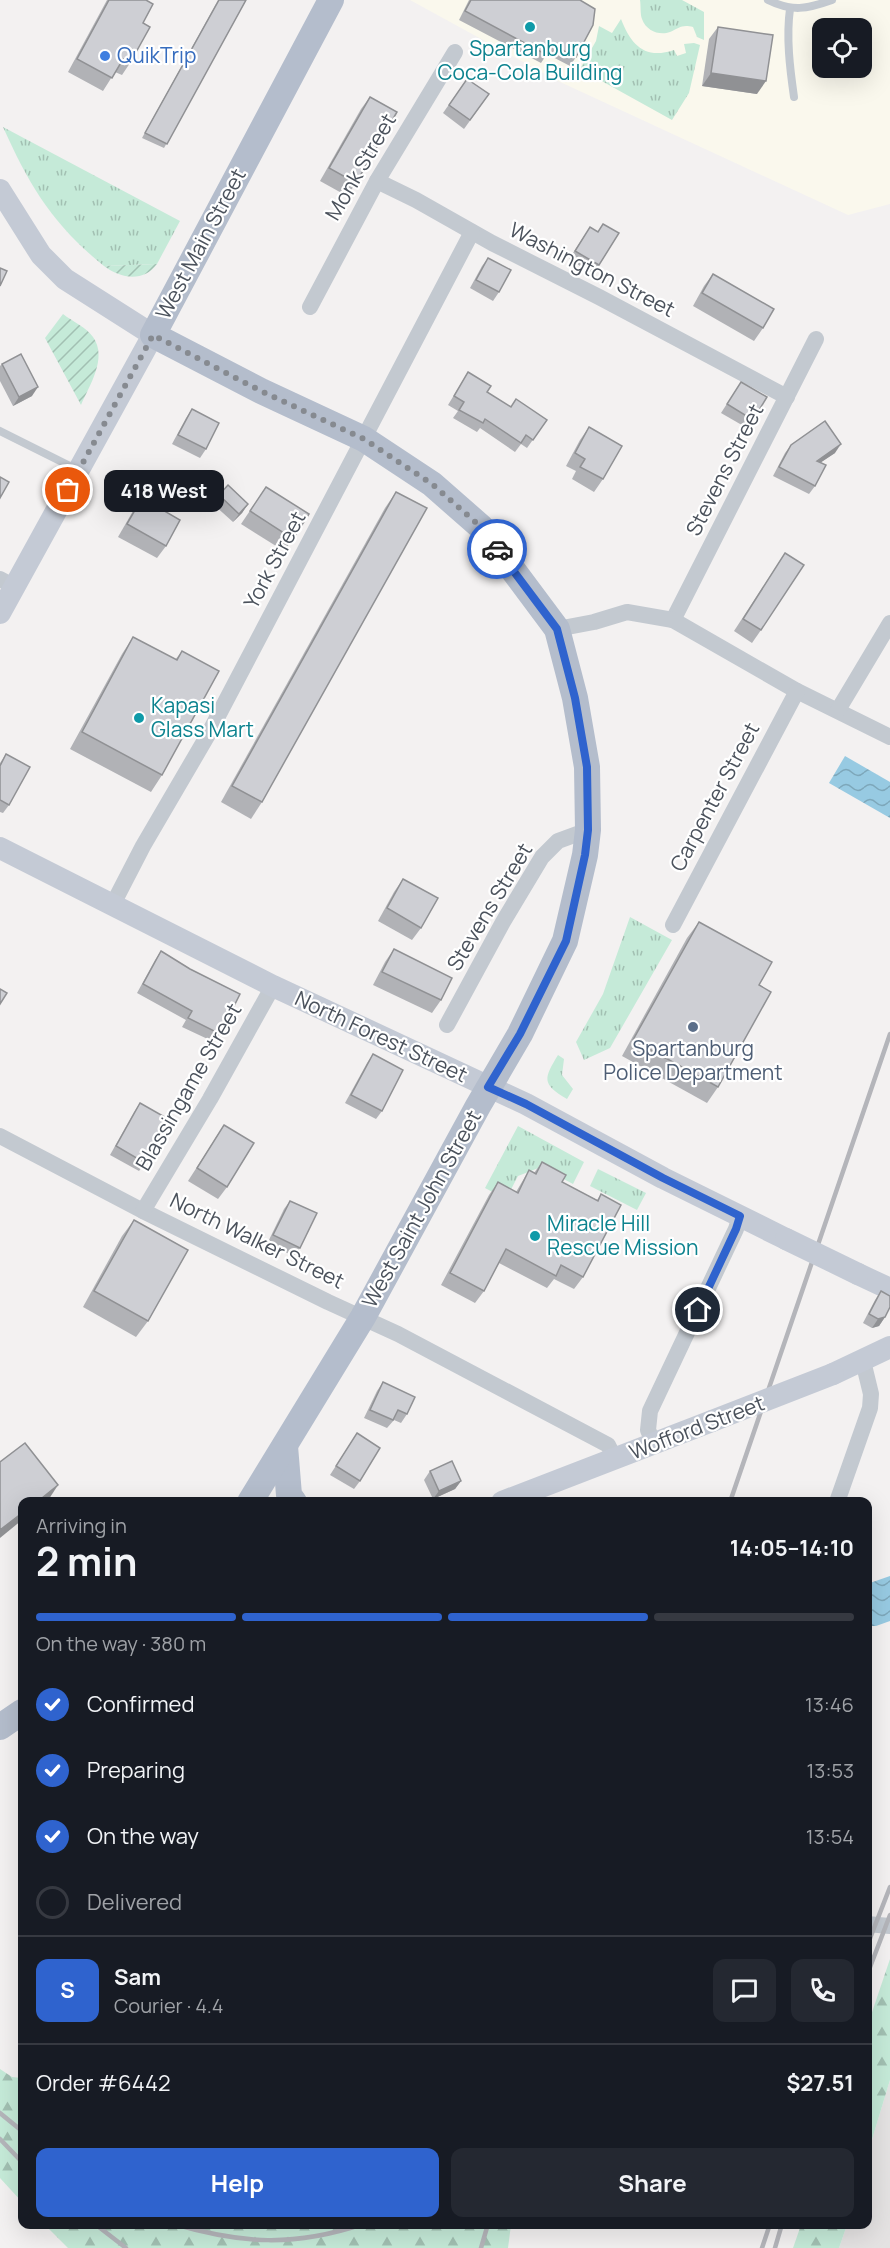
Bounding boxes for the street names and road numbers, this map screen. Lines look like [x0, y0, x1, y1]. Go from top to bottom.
street label: Monk Street [318, 108, 402, 225]
street label: West Main Street [149, 163, 252, 324]
street label: Washington Street [505, 215, 680, 323]
street label: Stevens Street [679, 399, 769, 540]
street label: York Street [237, 506, 311, 613]
street label: Carpenter Street [663, 717, 765, 876]
street label: Stevens Street [440, 837, 538, 976]
street label: North Forest Street [291, 984, 472, 1088]
street label: Blassingame Street [129, 998, 247, 1175]
street label: West Saint John Street [355, 1105, 487, 1312]
street label: North Walker Street [166, 1186, 349, 1294]
street label: Wofford Street [625, 1388, 768, 1466]

